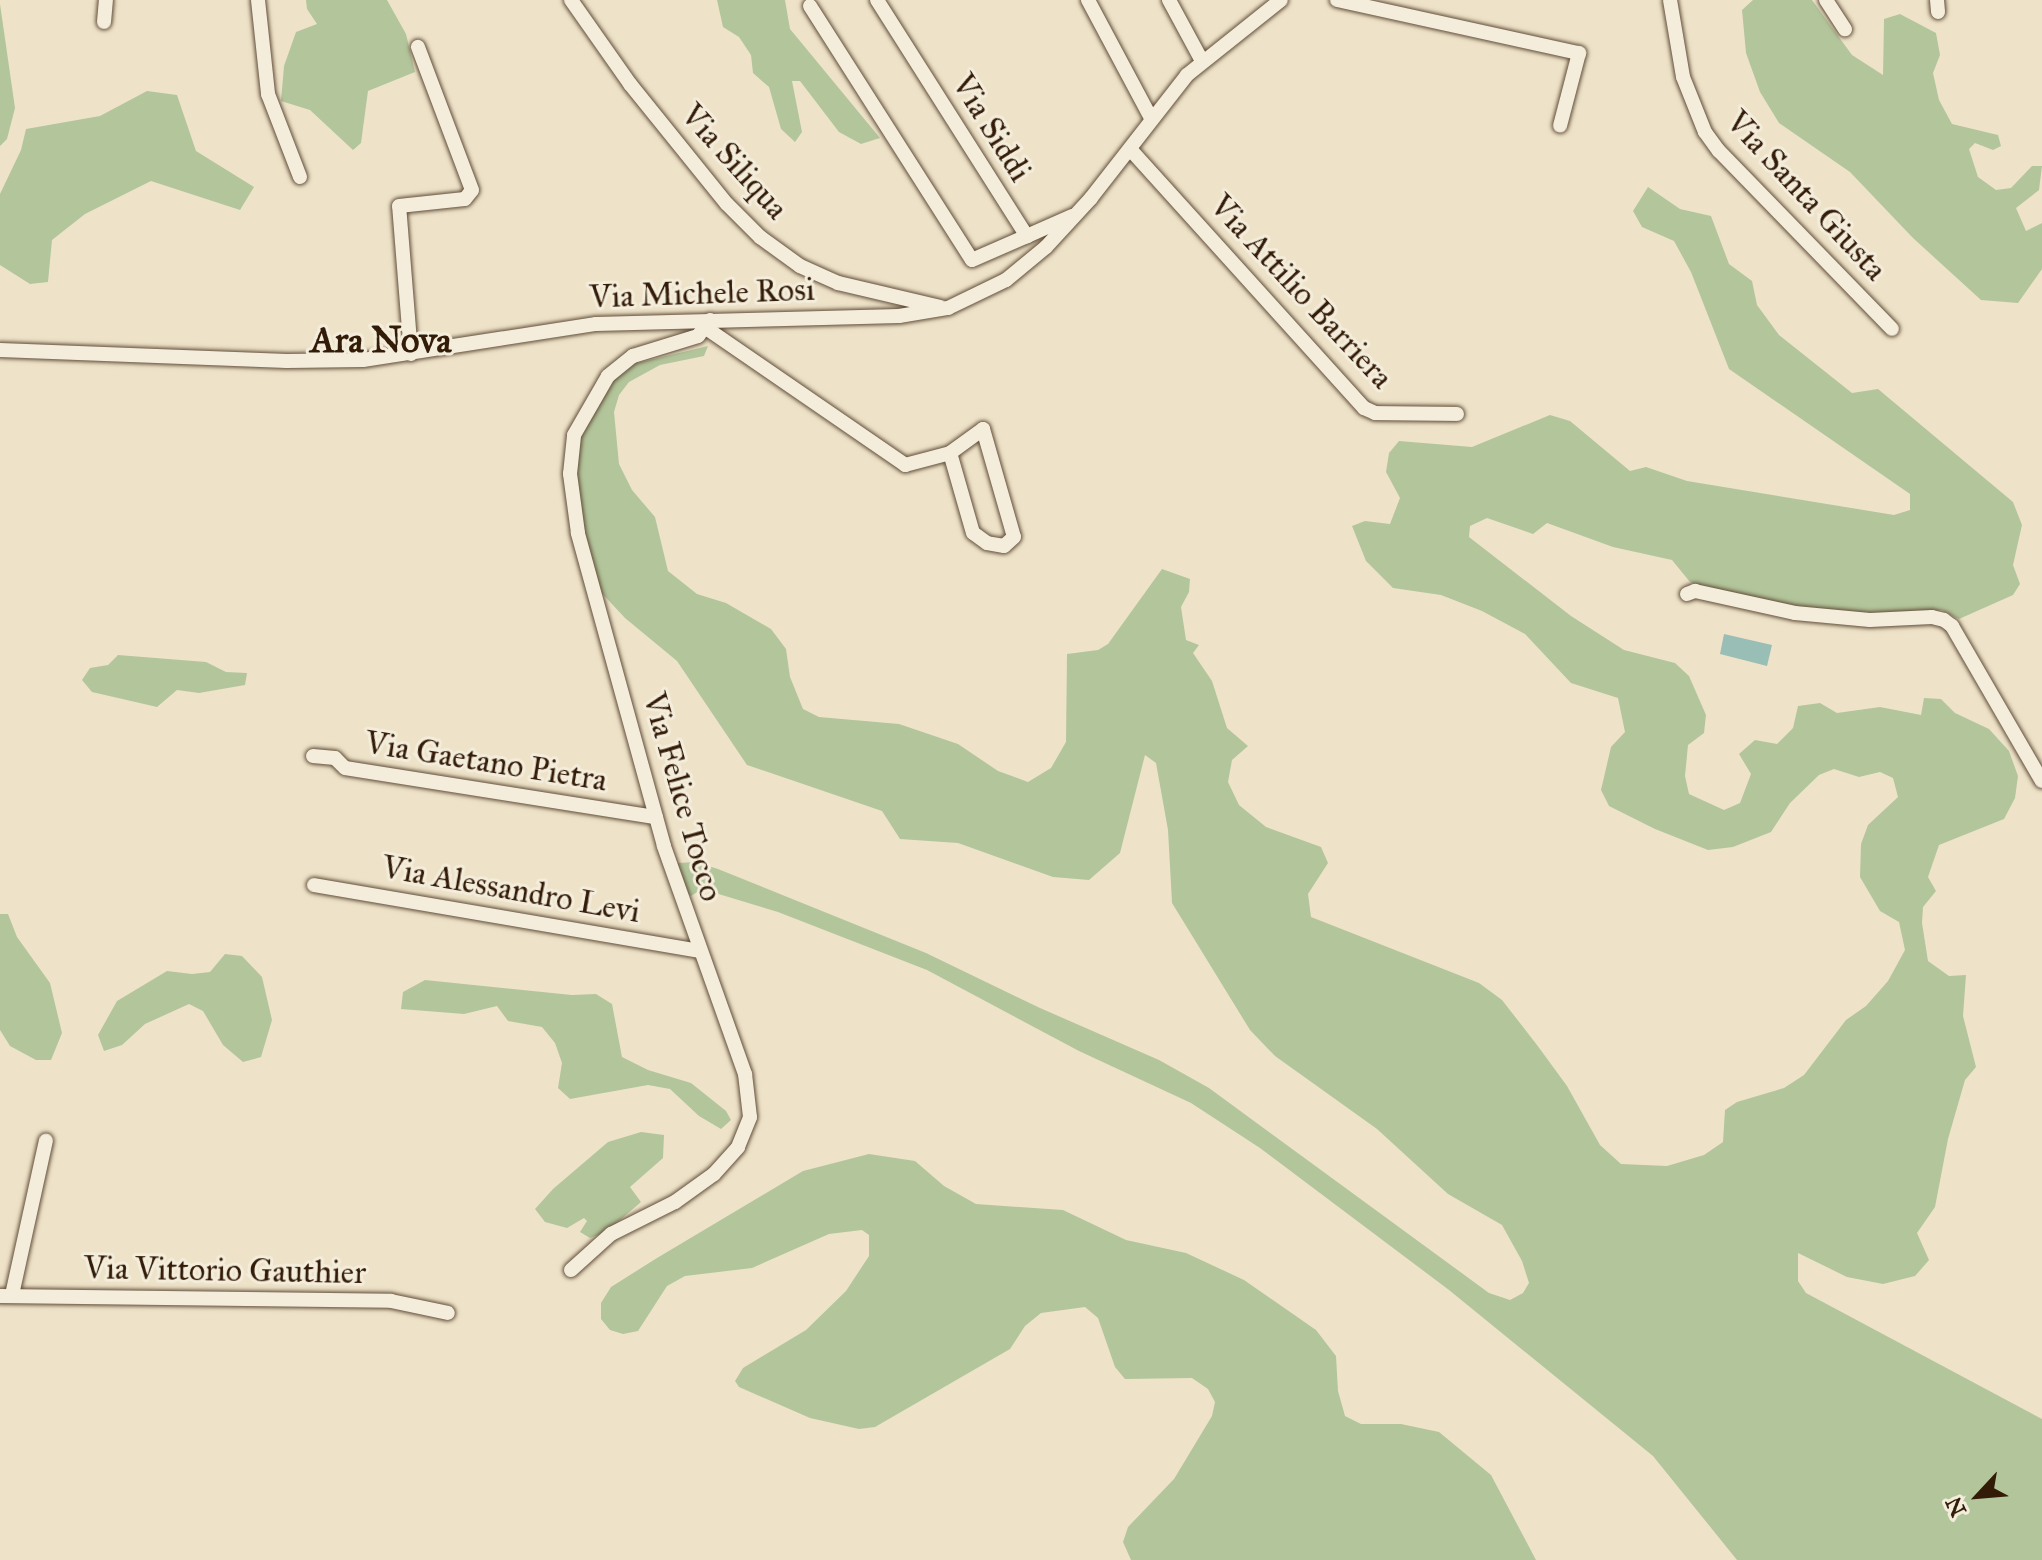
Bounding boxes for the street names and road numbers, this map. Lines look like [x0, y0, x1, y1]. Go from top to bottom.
street label: Via Siddi [943, 67, 1039, 189]
street label: Via Siliqua [672, 96, 796, 228]
street label: Via Santa Giusta [1718, 103, 1894, 289]
street label: Via Attilio Barriera [1201, 187, 1401, 397]
street label: Via Michele Rosi [589, 271, 815, 317]
street label: Via Felice Tocco [634, 688, 730, 906]
street label: Via Gaetano Pietra [362, 724, 610, 800]
street label: Via Alessandro Levi [379, 848, 643, 932]
street label: Via Vittorio Gauthier [84, 1249, 366, 1293]

